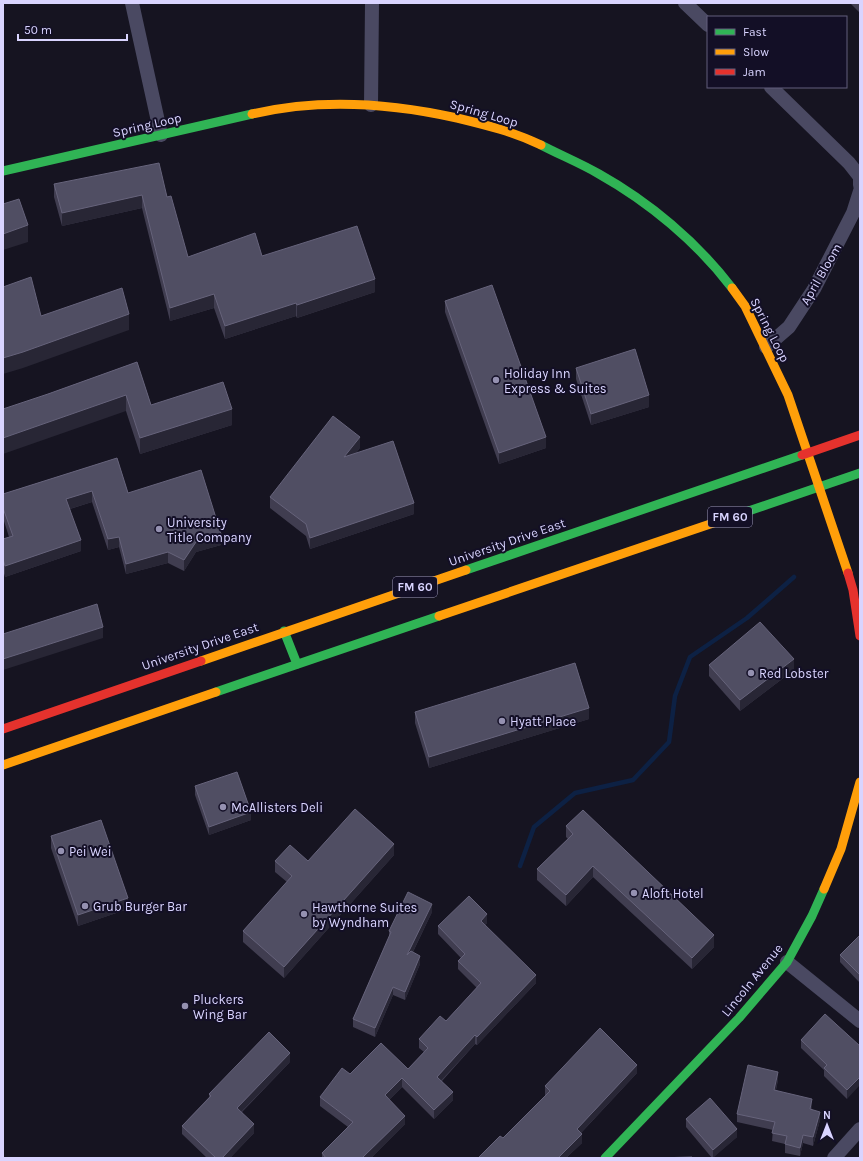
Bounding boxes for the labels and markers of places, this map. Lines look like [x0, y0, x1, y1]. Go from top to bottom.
place label: Holiday Inn Express & Suites [504, 366, 607, 396]
marker: Holiday Inn Express & Suites [491, 375, 501, 385]
place label: University Title Company [167, 515, 252, 545]
marker: University Title Company [154, 524, 164, 534]
place label: Red Lobster [759, 666, 829, 681]
marker: Red Lobster [746, 668, 756, 678]
place label: Hyatt Place [510, 714, 576, 729]
marker: Hyatt Place [497, 716, 507, 726]
place label: McAllisters Deli [231, 800, 323, 815]
marker: McAllisters Deli [218, 802, 228, 812]
place label: Pei Wei [69, 844, 112, 859]
marker: Pei Wei [56, 846, 66, 856]
place label: Aloft Hotel [642, 886, 704, 901]
marker: Aloft Hotel [629, 888, 639, 898]
place label: Grub Burger Bar [93, 899, 187, 914]
place label: Hawthorne Suites by Wyndham [312, 900, 418, 930]
marker: Grub Burger Bar [80, 901, 90, 911]
marker: Hawthorne Suites by Wyndham [299, 909, 309, 919]
place label: Pluckers Wing Bar [193, 992, 247, 1022]
marker: Pluckers Wing Bar [180, 1001, 190, 1011]

